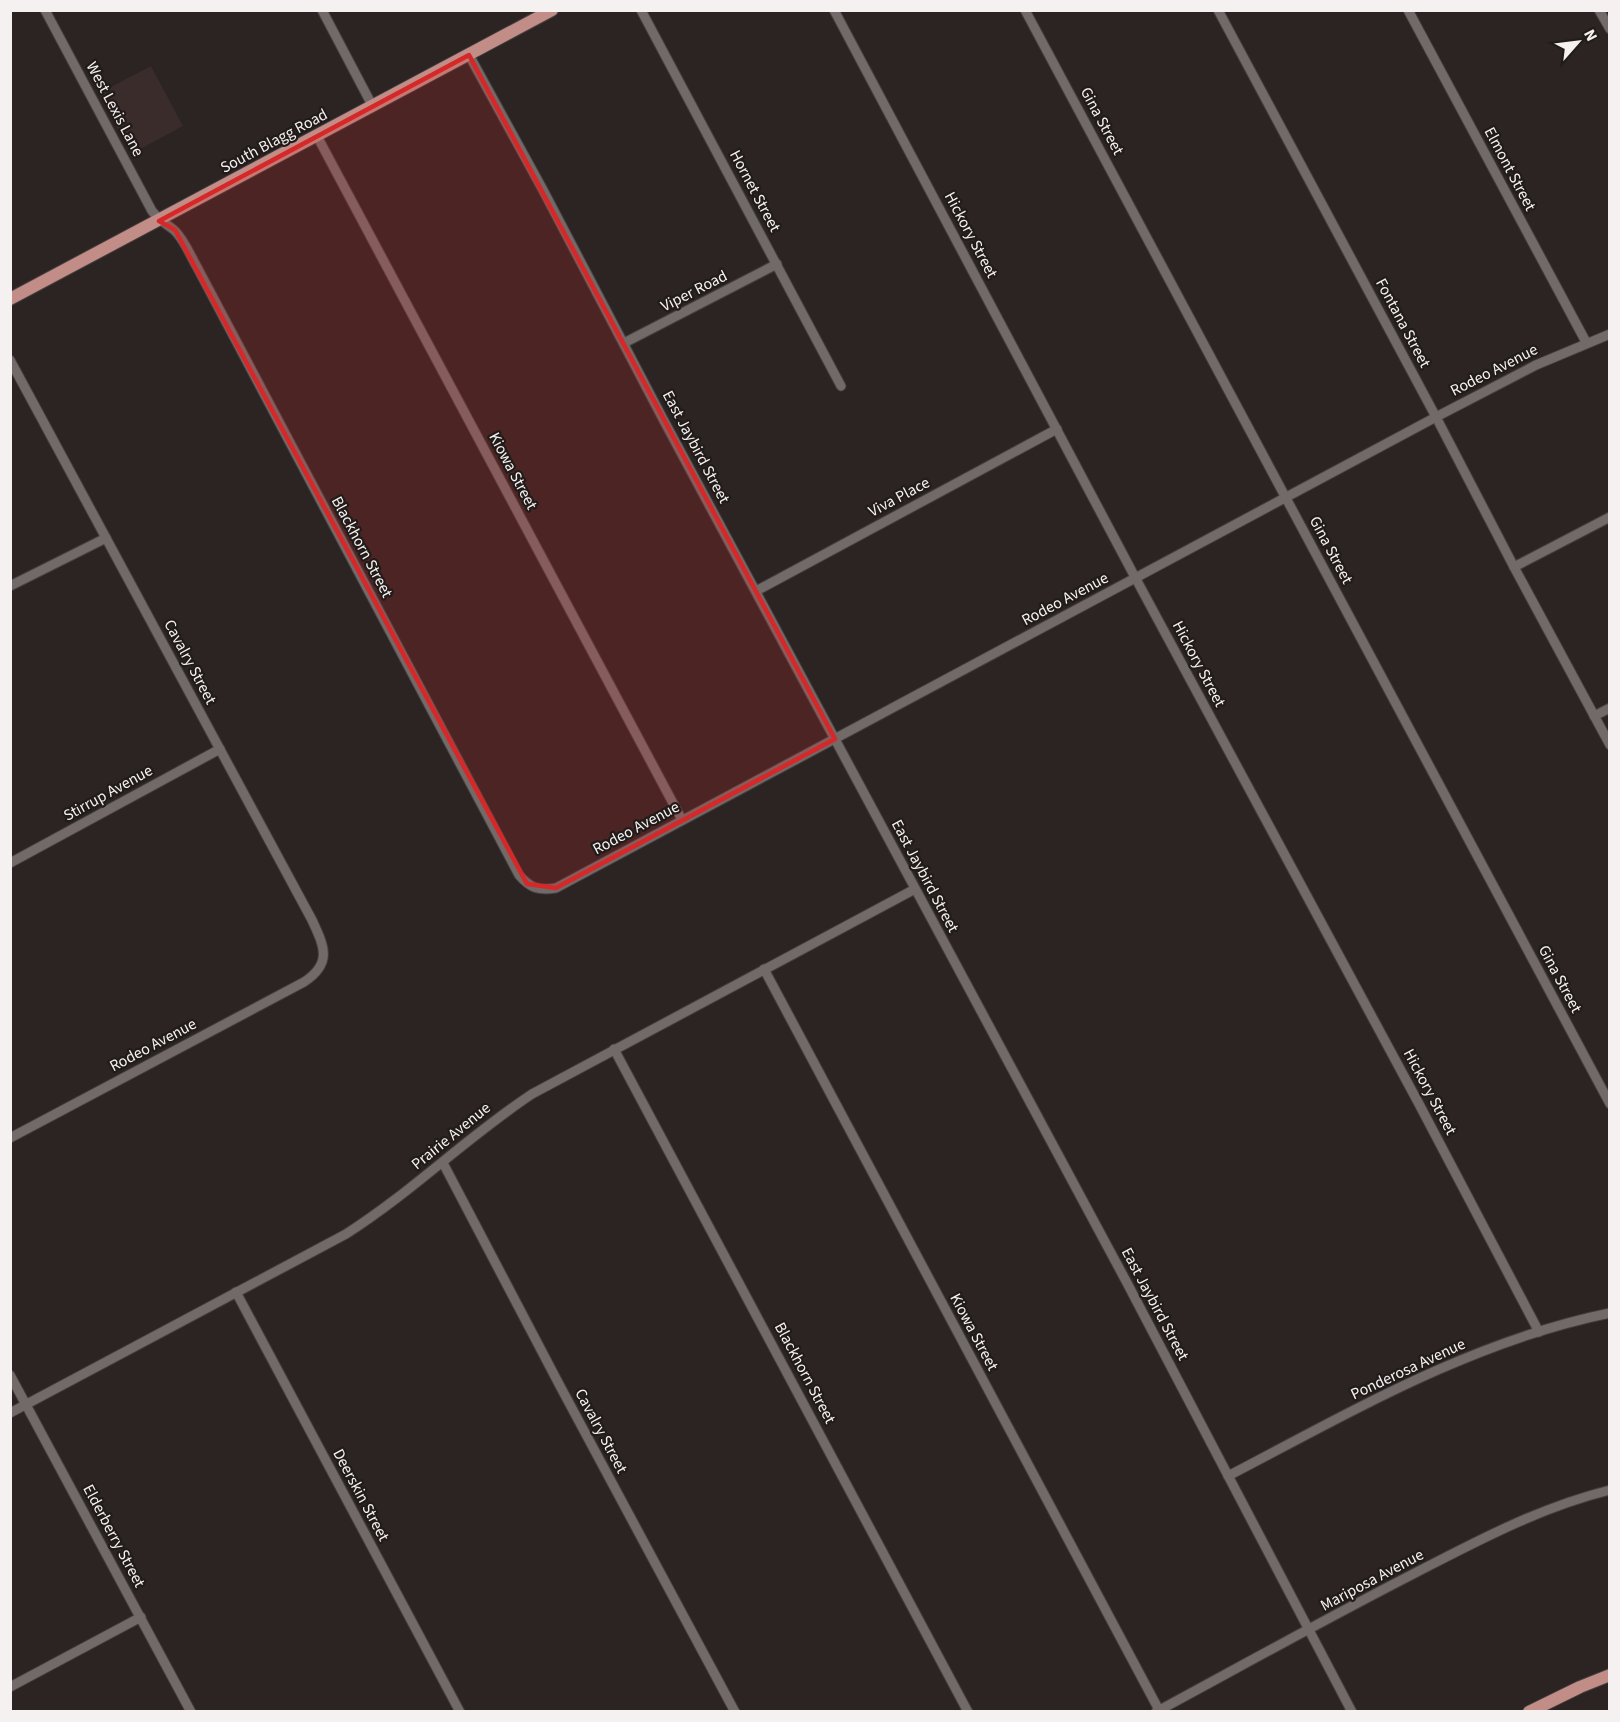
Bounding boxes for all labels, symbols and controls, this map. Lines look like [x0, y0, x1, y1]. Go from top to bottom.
north arrow [1548, 12, 1608, 72]
text: N [1578, 26, 1603, 45]
street label: West Lexis Lane [81, 58, 149, 160]
street label: Gina Street [1075, 83, 1129, 159]
street label: South Blagg Road [217, 103, 331, 179]
street label: Elmont Street [1479, 123, 1542, 215]
street label: Hornet Street [724, 146, 786, 236]
street label: Hickory Street [939, 188, 1003, 282]
street label: Viper Road [657, 265, 731, 317]
street label: Fontana Street [1370, 274, 1436, 372]
street label: Rodeo Avenue [1446, 338, 1542, 402]
street label: East Jaybird Street [657, 387, 735, 508]
street label: Kiowa Street [483, 429, 543, 514]
street label: Viva Place [864, 472, 934, 522]
street label: Blackhorn Street [326, 493, 398, 602]
street label: Gina Street [1304, 512, 1358, 588]
street label: Rodeo Avenue [1018, 567, 1112, 631]
street label: Cavalry Street [158, 616, 222, 709]
street label: Hickory Street [1167, 617, 1231, 711]
street label: Stirrup Avenue [59, 759, 157, 827]
street label: Rodeo Avenue [589, 796, 683, 860]
street label: East Jaybird Street [886, 816, 964, 937]
street label: Gina Street [1533, 941, 1587, 1017]
street label: Rodeo Avenue [106, 1013, 200, 1077]
street label: Hickory Street [1398, 1045, 1462, 1139]
street label: Prairie Avenue [407, 1097, 495, 1175]
street label: East Jaybird Street [1116, 1244, 1194, 1365]
street label: Kiowa Street [944, 1290, 1004, 1375]
street label: Blackhorn Street [769, 1319, 841, 1428]
street label: Ponderosa Avenue [1347, 1333, 1469, 1405]
street label: Cavalry Street [569, 1385, 633, 1478]
street label: Deerskin Street [327, 1445, 395, 1546]
street label: Elderberry Street [78, 1481, 151, 1592]
street label: Mariposa Avenue [1317, 1544, 1428, 1616]

